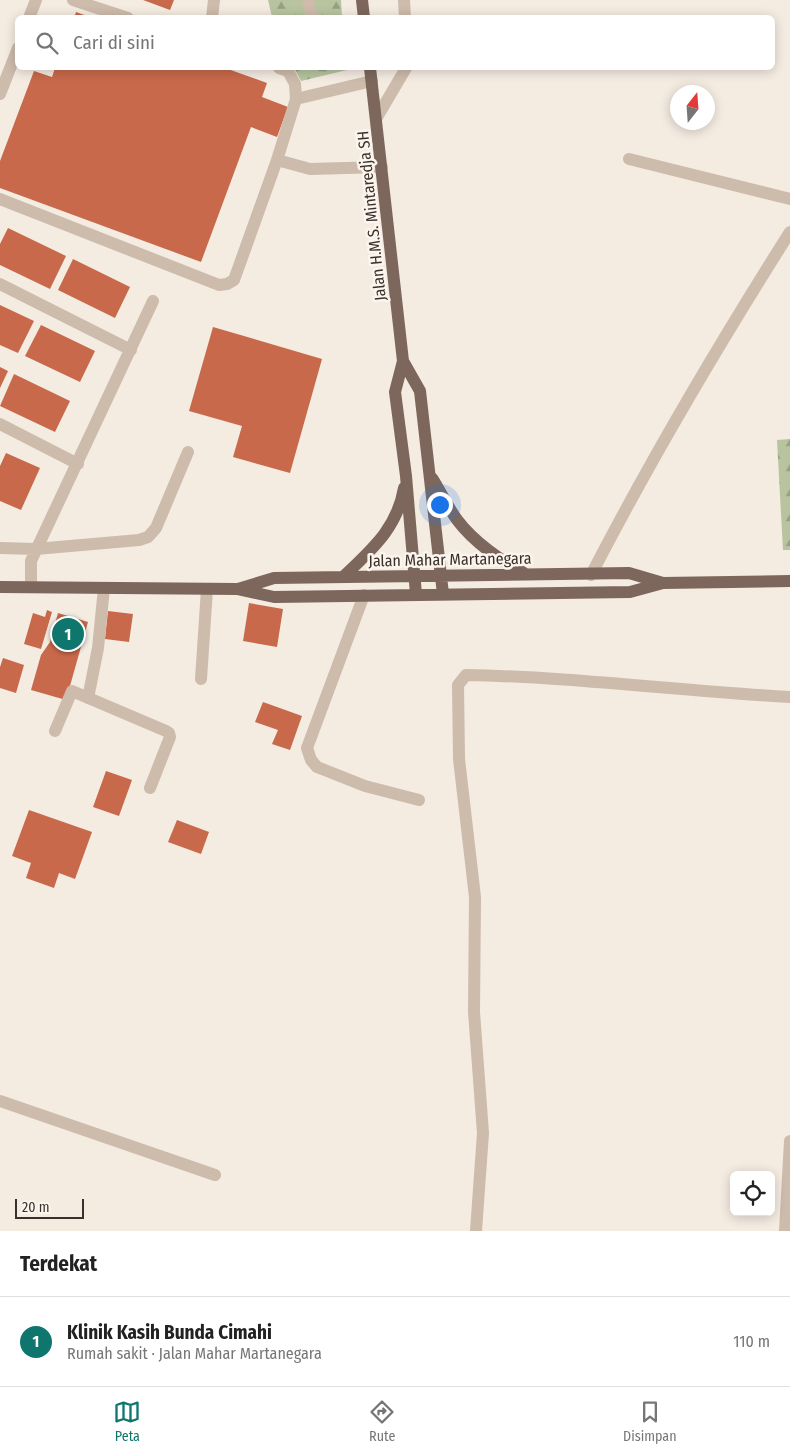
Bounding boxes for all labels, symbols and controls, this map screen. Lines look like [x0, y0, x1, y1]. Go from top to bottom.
search box [15, 15, 775, 70]
icon: search [33, 29, 61, 57]
text: Cari di sini [73, 31, 155, 54]
north arrow [670, 85, 715, 130]
street label: Jalan H.M.S. Mintaredja SH [353, 130, 390, 302]
your location [427, 492, 453, 518]
street label: Jalan Mahar Martanegara [368, 549, 532, 570]
pin: 1 [52, 615, 84, 653]
map controls [730, 1171, 775, 1216]
button: locate [730, 1171, 775, 1216]
scale bar [15, 1196, 84, 1219]
text: 20 m [22, 1199, 50, 1216]
text: Terdekat [20, 1251, 97, 1277]
text: Klinik Kasih Bunda Cimahi [67, 1321, 272, 1344]
text: 1 [33, 1332, 39, 1351]
text: 110 m [733, 1332, 770, 1351]
text: Rumah sakit · Jalan Mahar Martanegara [67, 1344, 322, 1363]
tab: Peta [113, 1398, 141, 1445]
tab: Rute [368, 1398, 396, 1445]
tab: Disimpan [623, 1398, 677, 1445]

